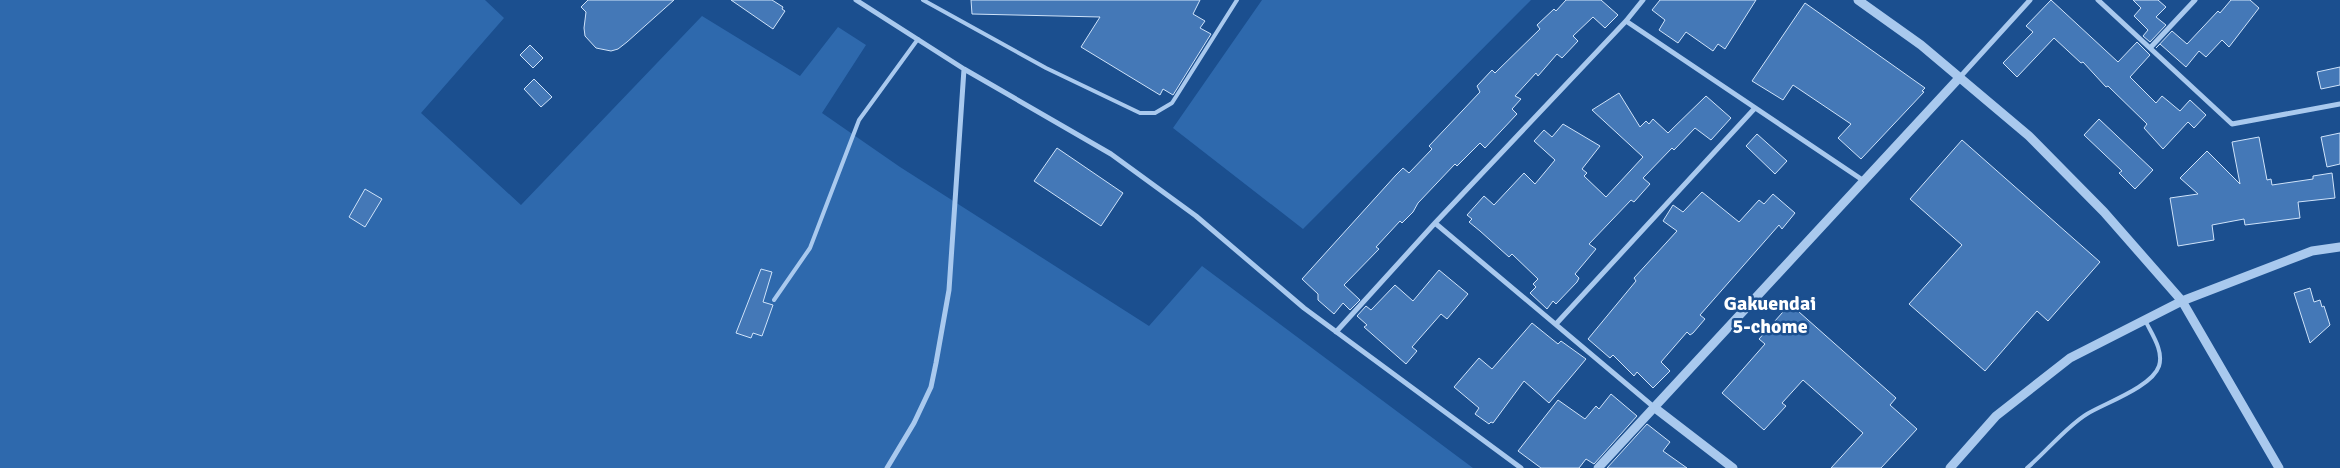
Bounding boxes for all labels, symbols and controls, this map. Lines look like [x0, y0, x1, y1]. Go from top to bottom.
district label: Gakuendai 5-chome [1724, 291, 1816, 339]

